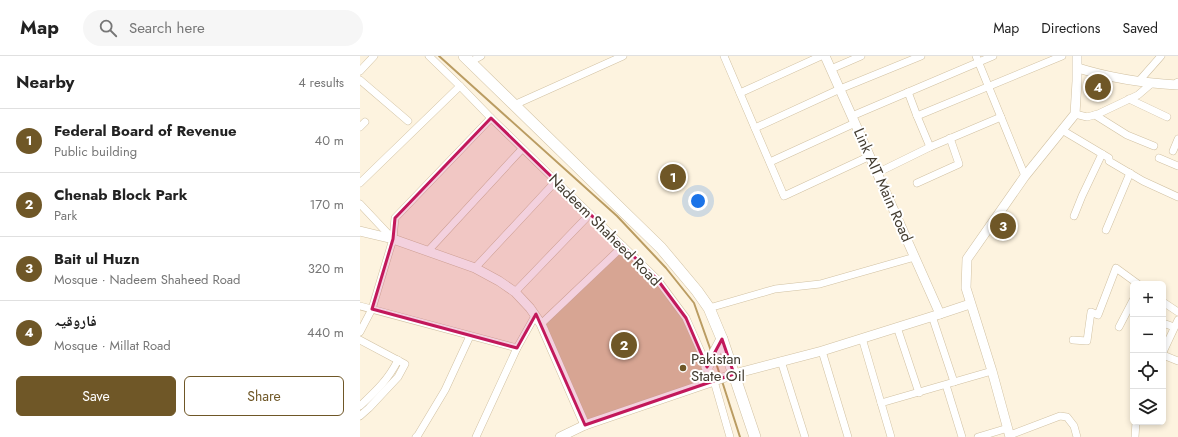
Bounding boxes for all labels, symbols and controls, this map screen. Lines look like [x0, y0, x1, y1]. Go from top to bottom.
search box [83, 10, 363, 46]
text: Map [20, 14, 59, 41]
icon: search [97, 17, 119, 39]
text: Search here [129, 17, 205, 39]
text: Map [993, 18, 1019, 38]
text: Directions [1041, 18, 1101, 38]
text: Saved [1123, 18, 1158, 38]
text: Nearby [16, 70, 74, 94]
pin: 4 [1085, 72, 1111, 102]
text: 4 results [298, 73, 344, 92]
text: Federal Board of Revenue [54, 120, 237, 142]
street label: Link AIT Main Road [848, 124, 918, 246]
text: 1 [26, 131, 32, 150]
text: 40 m [315, 131, 344, 150]
text: Public building [54, 142, 137, 161]
pin: 1 [660, 162, 686, 192]
street label: Nadeem Shaheed Road [544, 169, 666, 291]
text: Chenab Block Park [54, 184, 187, 206]
your location [688, 191, 708, 211]
text: 2 [25, 195, 33, 214]
text: 170 m [309, 195, 344, 214]
text: Park [54, 206, 77, 225]
pin: 3 [990, 211, 1016, 241]
text: Bait ul Huzn [54, 248, 140, 270]
text: 3 [25, 259, 33, 278]
text: 320 m [308, 259, 344, 278]
text: Mosque · Nadeem Shaheed Road [54, 270, 240, 289]
map controls [1130, 281, 1166, 425]
button: + [1130, 281, 1166, 317]
text: فاروقیہ [54, 310, 97, 332]
button: − [1130, 317, 1166, 353]
text: 4 [24, 323, 34, 342]
text: 440 m [307, 323, 344, 342]
pin: 2 [611, 330, 637, 360]
text: Mosque · Millat Road [54, 336, 171, 355]
place label: Pakistan State Oil [691, 348, 745, 387]
button: locate [1130, 353, 1166, 389]
marker: Pakistan State Oil [678, 363, 688, 373]
button: Save [16, 376, 176, 416]
button: Share [184, 376, 344, 416]
button: layers [1130, 389, 1166, 425]

